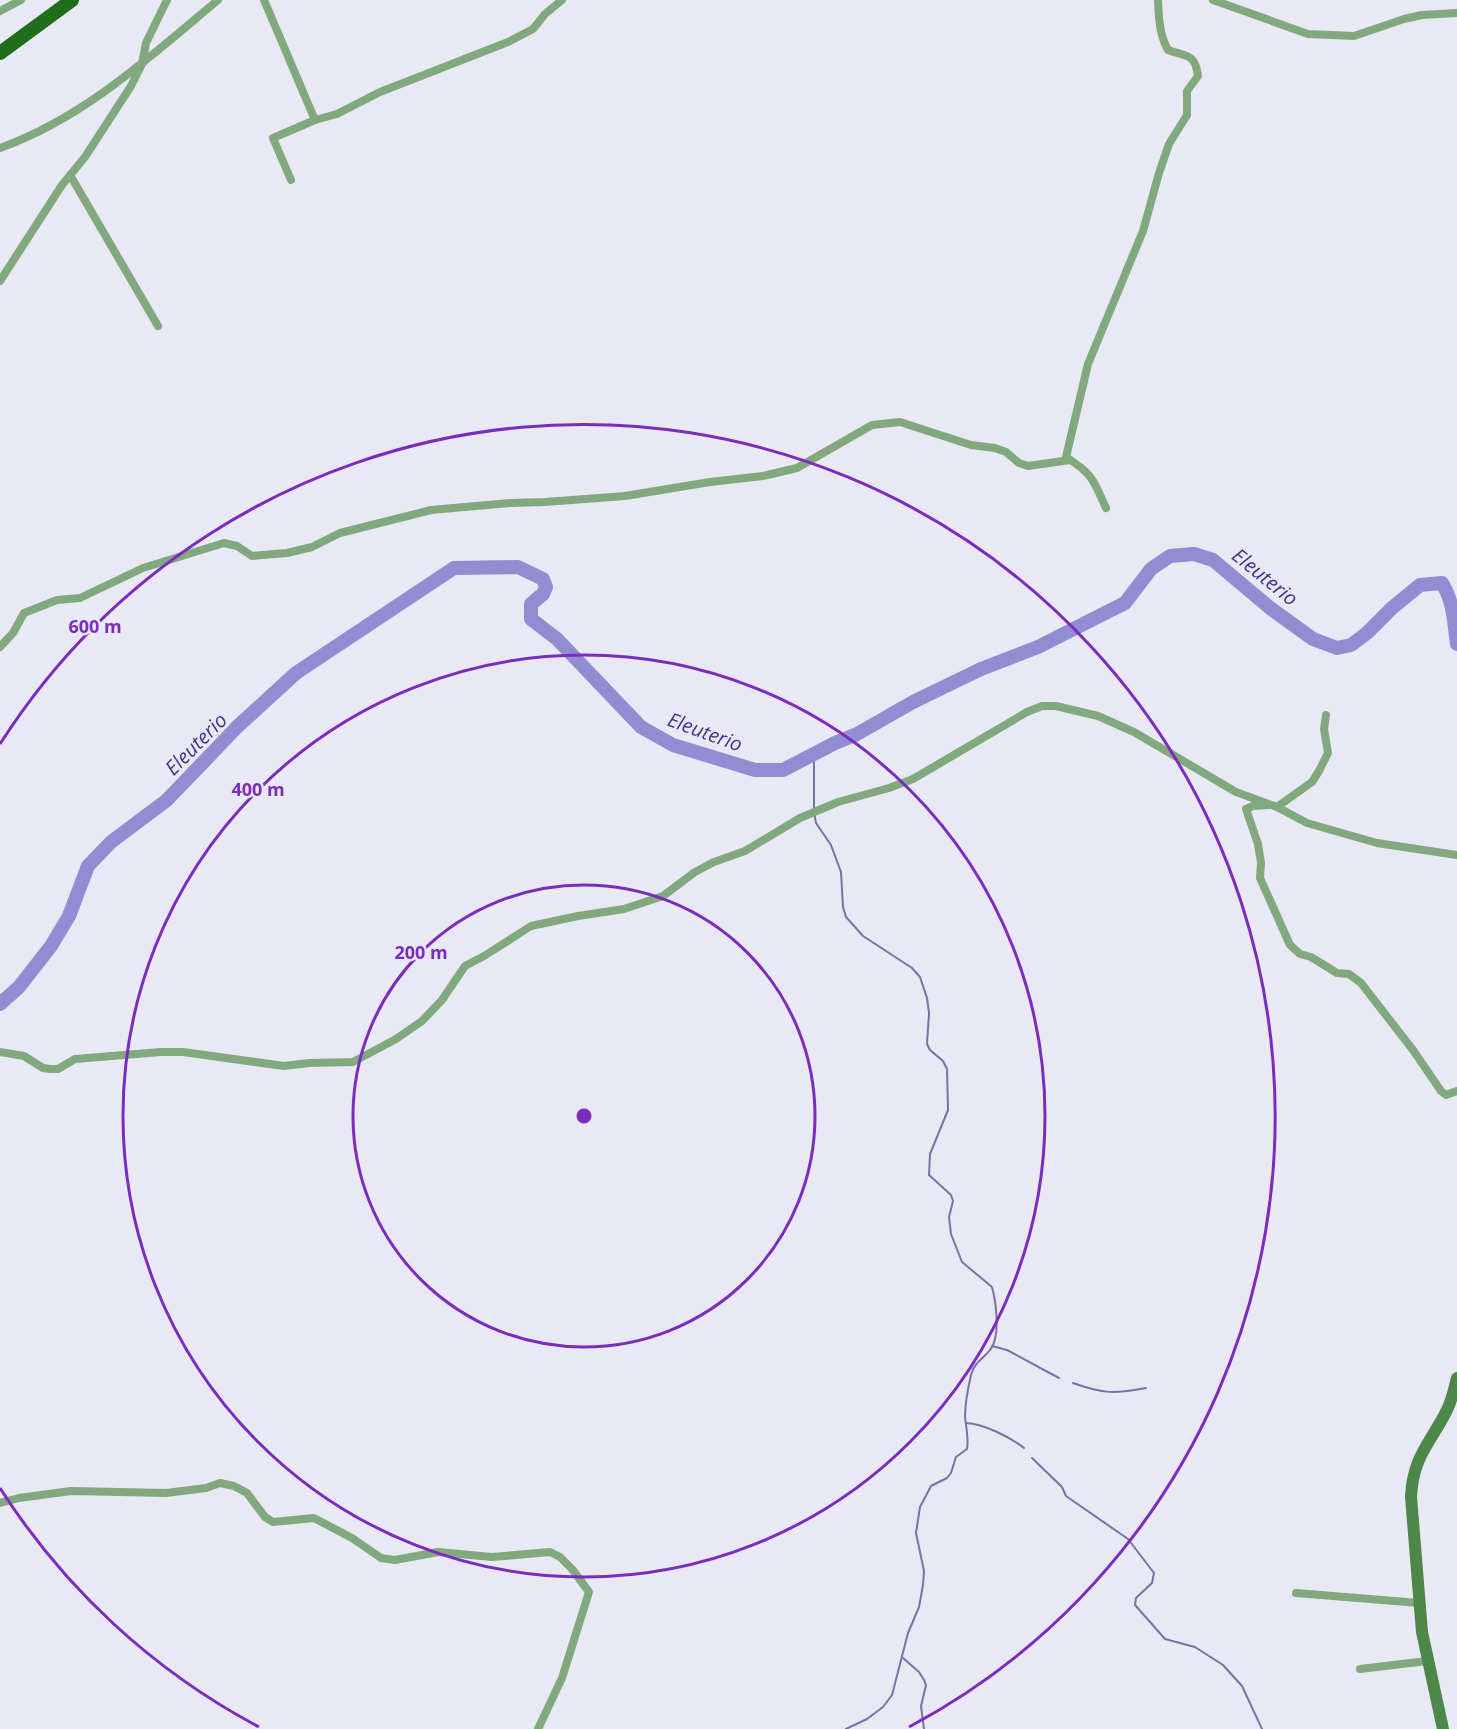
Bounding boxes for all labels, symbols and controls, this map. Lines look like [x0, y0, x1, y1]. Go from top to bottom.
water label: Eleuterio [1227, 542, 1304, 612]
text: 600 m [68, 614, 122, 638]
water label: Eleuterio [664, 706, 746, 757]
water label: Eleuterio [159, 707, 233, 781]
text: 400 m [231, 777, 285, 801]
text: 200 m [394, 940, 448, 964]
centre of rings [574, 1106, 594, 1126]

